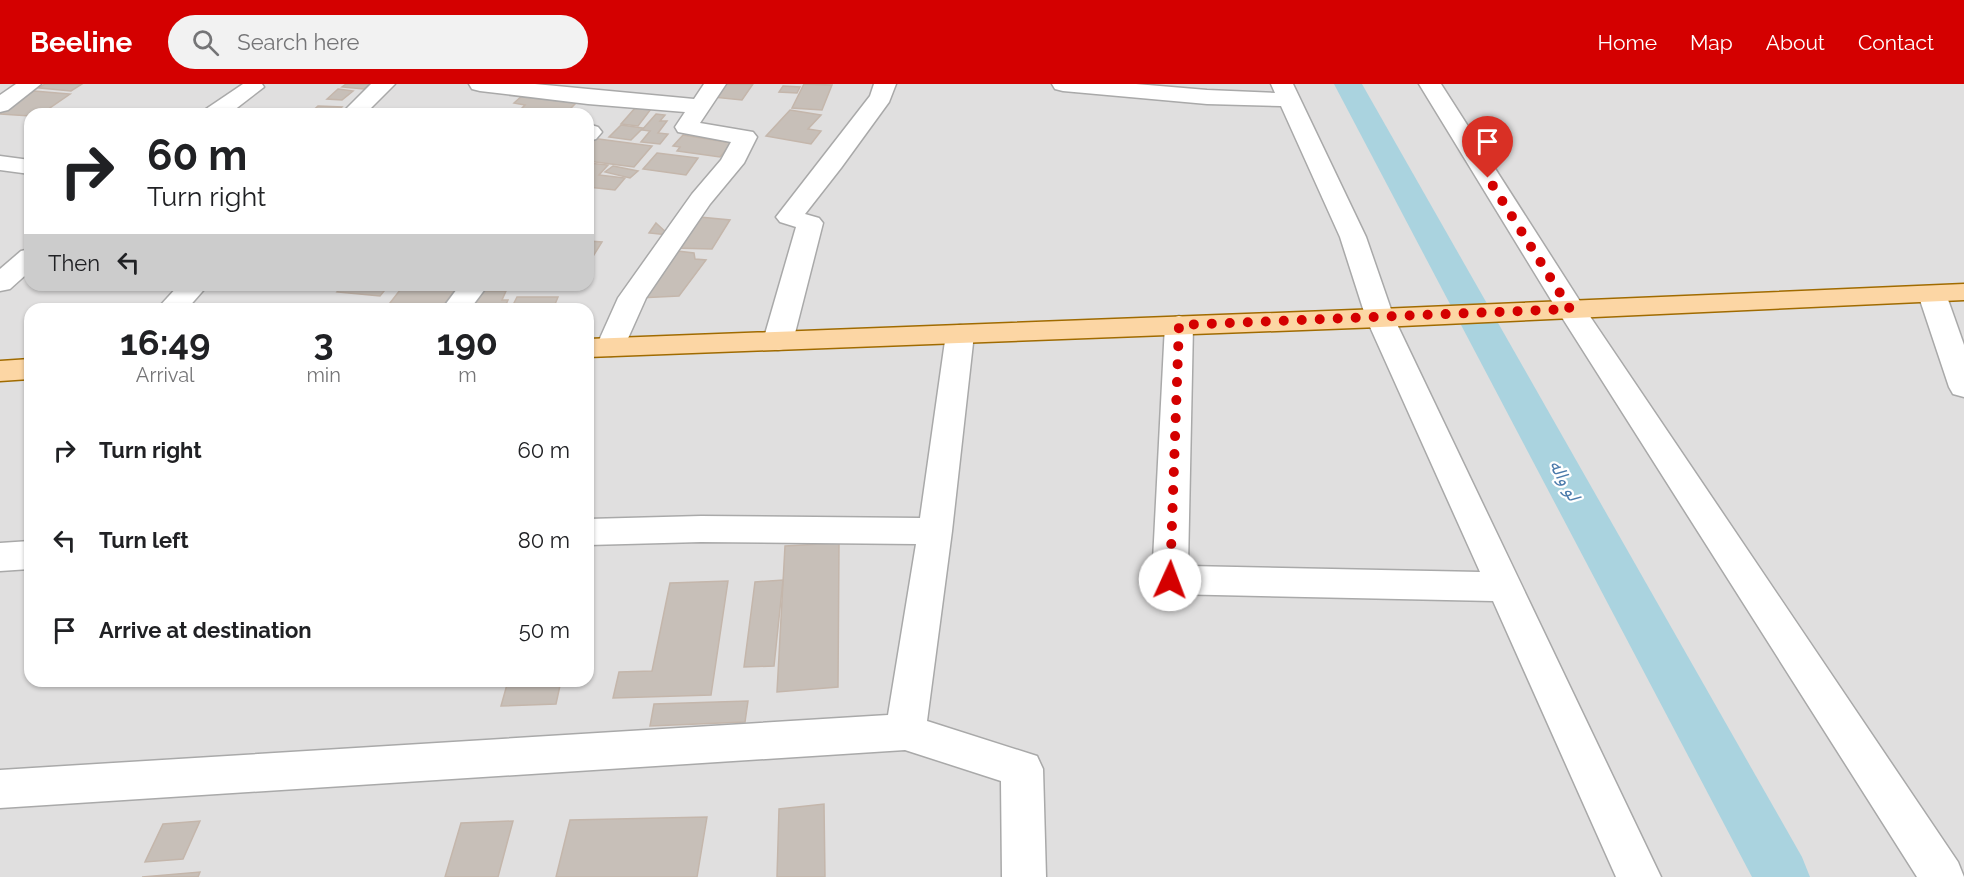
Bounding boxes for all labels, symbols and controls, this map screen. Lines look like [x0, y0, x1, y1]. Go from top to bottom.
search box [168, 15, 588, 69]
text: Beeline [30, 26, 132, 59]
icon: search [189, 26, 222, 59]
text: Search here [237, 29, 359, 55]
text: Home [1598, 30, 1657, 55]
text: Map [1690, 30, 1733, 55]
text: About [1766, 30, 1825, 55]
text: Contact [1858, 30, 1934, 55]
pin [1462, 116, 1513, 178]
icon: arrive [1471, 125, 1504, 158]
text: 60 m [147, 131, 247, 180]
icon: right [48, 132, 126, 210]
text: Turn right [147, 181, 266, 212]
icon: left [112, 246, 145, 279]
text: Then [48, 250, 100, 276]
text: 16:49 [120, 321, 210, 363]
text: 3 [314, 321, 334, 363]
text: 190 [437, 321, 498, 363]
text: Arrival [136, 363, 195, 387]
text: min [306, 363, 341, 387]
text: m [458, 363, 477, 387]
icon: right [48, 434, 81, 467]
text: Turn right [99, 437, 202, 463]
text: 60 m [517, 437, 570, 463]
water label: لو واله [1544, 456, 1586, 507]
icon: left [48, 524, 81, 557]
text: Turn left [99, 527, 189, 553]
text: 80 m [518, 527, 570, 553]
position arrow [1138, 548, 1202, 612]
icon: arrive [48, 614, 81, 647]
text: Arrive at destination [99, 617, 312, 643]
text: 50 m [519, 617, 570, 643]

